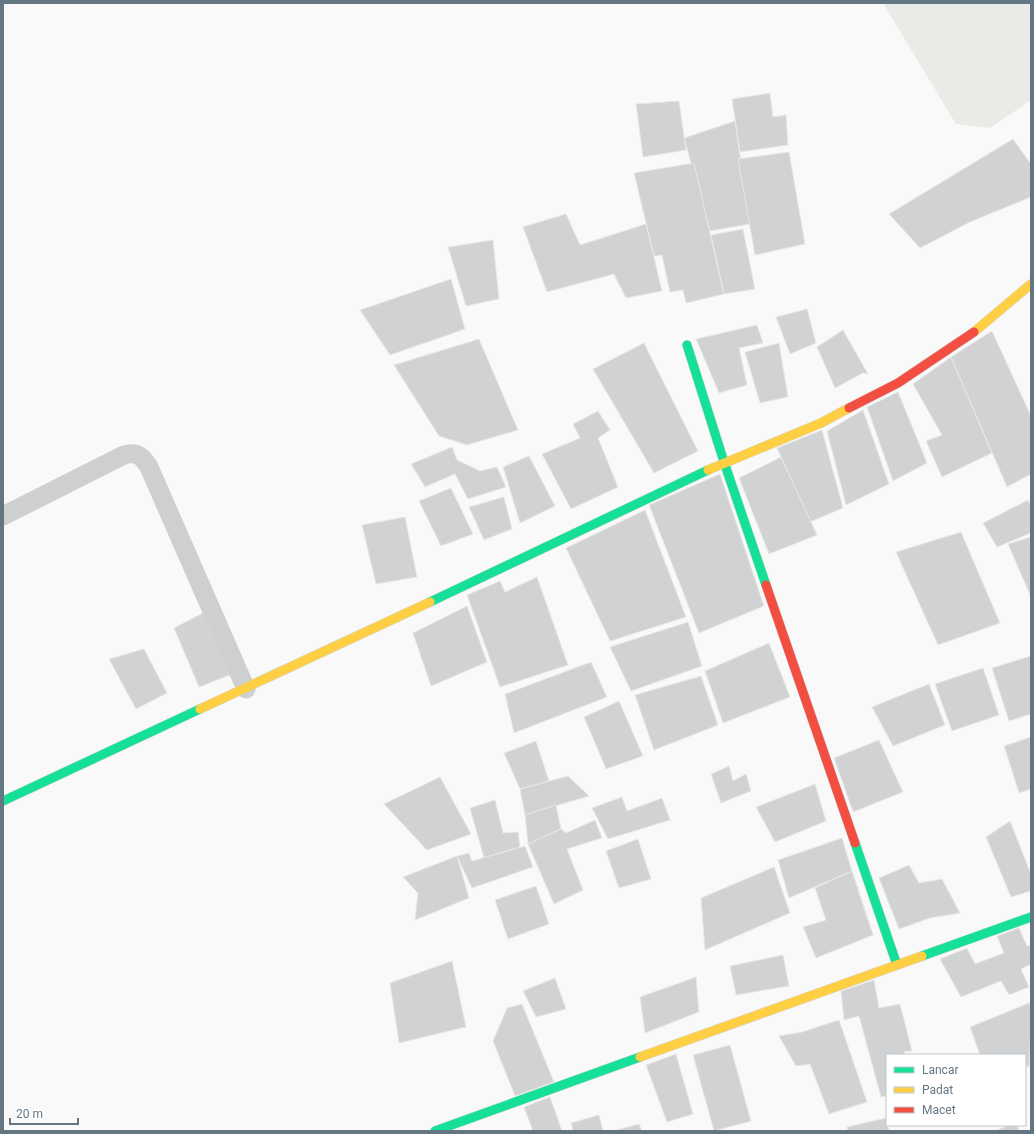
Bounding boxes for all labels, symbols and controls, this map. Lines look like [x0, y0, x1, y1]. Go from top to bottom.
legend [886, 1054, 1026, 1126]
text: Lancar [922, 1063, 959, 1077]
text: Padat [922, 1083, 953, 1097]
scale bar [10, 1100, 78, 1126]
text: Macet [922, 1103, 956, 1117]
text: 20 m [16, 1107, 43, 1121]

